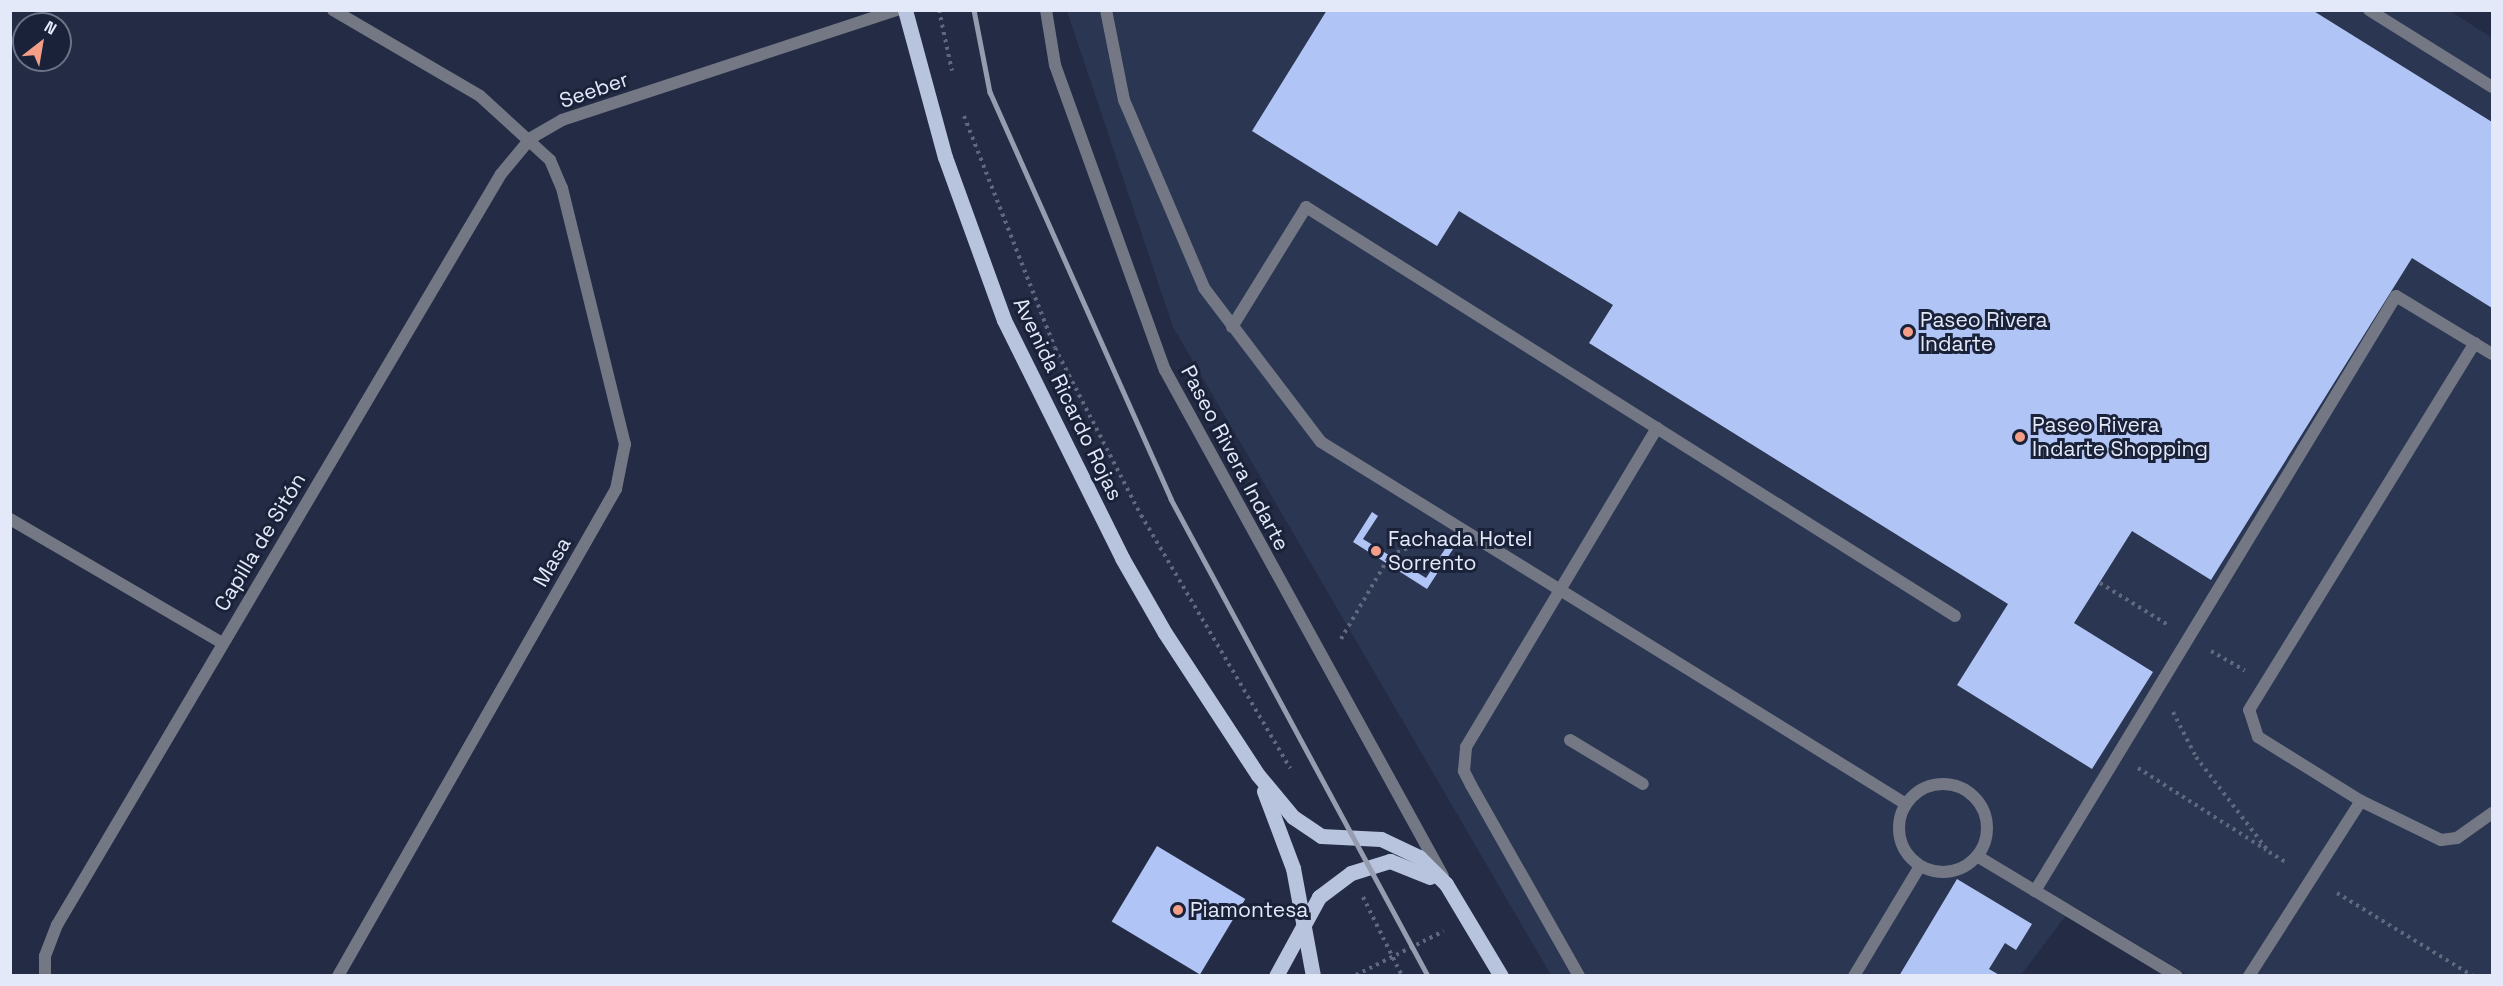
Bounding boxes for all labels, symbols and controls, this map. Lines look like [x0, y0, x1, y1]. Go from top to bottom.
north arrow [12, 12, 72, 72]
text: N [40, 16, 60, 40]
street label: Seeber [556, 66, 632, 114]
street label: Avenida Ricardo Rojas [1008, 294, 1128, 504]
place label: Paseo Rivera Indarte [1920, 307, 2048, 357]
marker: Paseo Rivera Indarte [1901, 325, 1915, 339]
street label: Paseo Rivera Indarte [1175, 361, 1295, 555]
place label: Paseo Rivera Indarte Shopping [2032, 412, 2208, 462]
marker: Paseo Rivera Indarte Shopping [2013, 430, 2027, 444]
street label: Capilla de Sitón [209, 468, 311, 616]
place label: Fachada Hotel Sorrento [1388, 526, 1532, 576]
street label: Masa [528, 533, 576, 591]
marker: Fachada Hotel Sorrento [1369, 544, 1383, 558]
place label: Piamontesa [1190, 897, 1308, 923]
marker: Piamontesa [1171, 903, 1185, 917]

